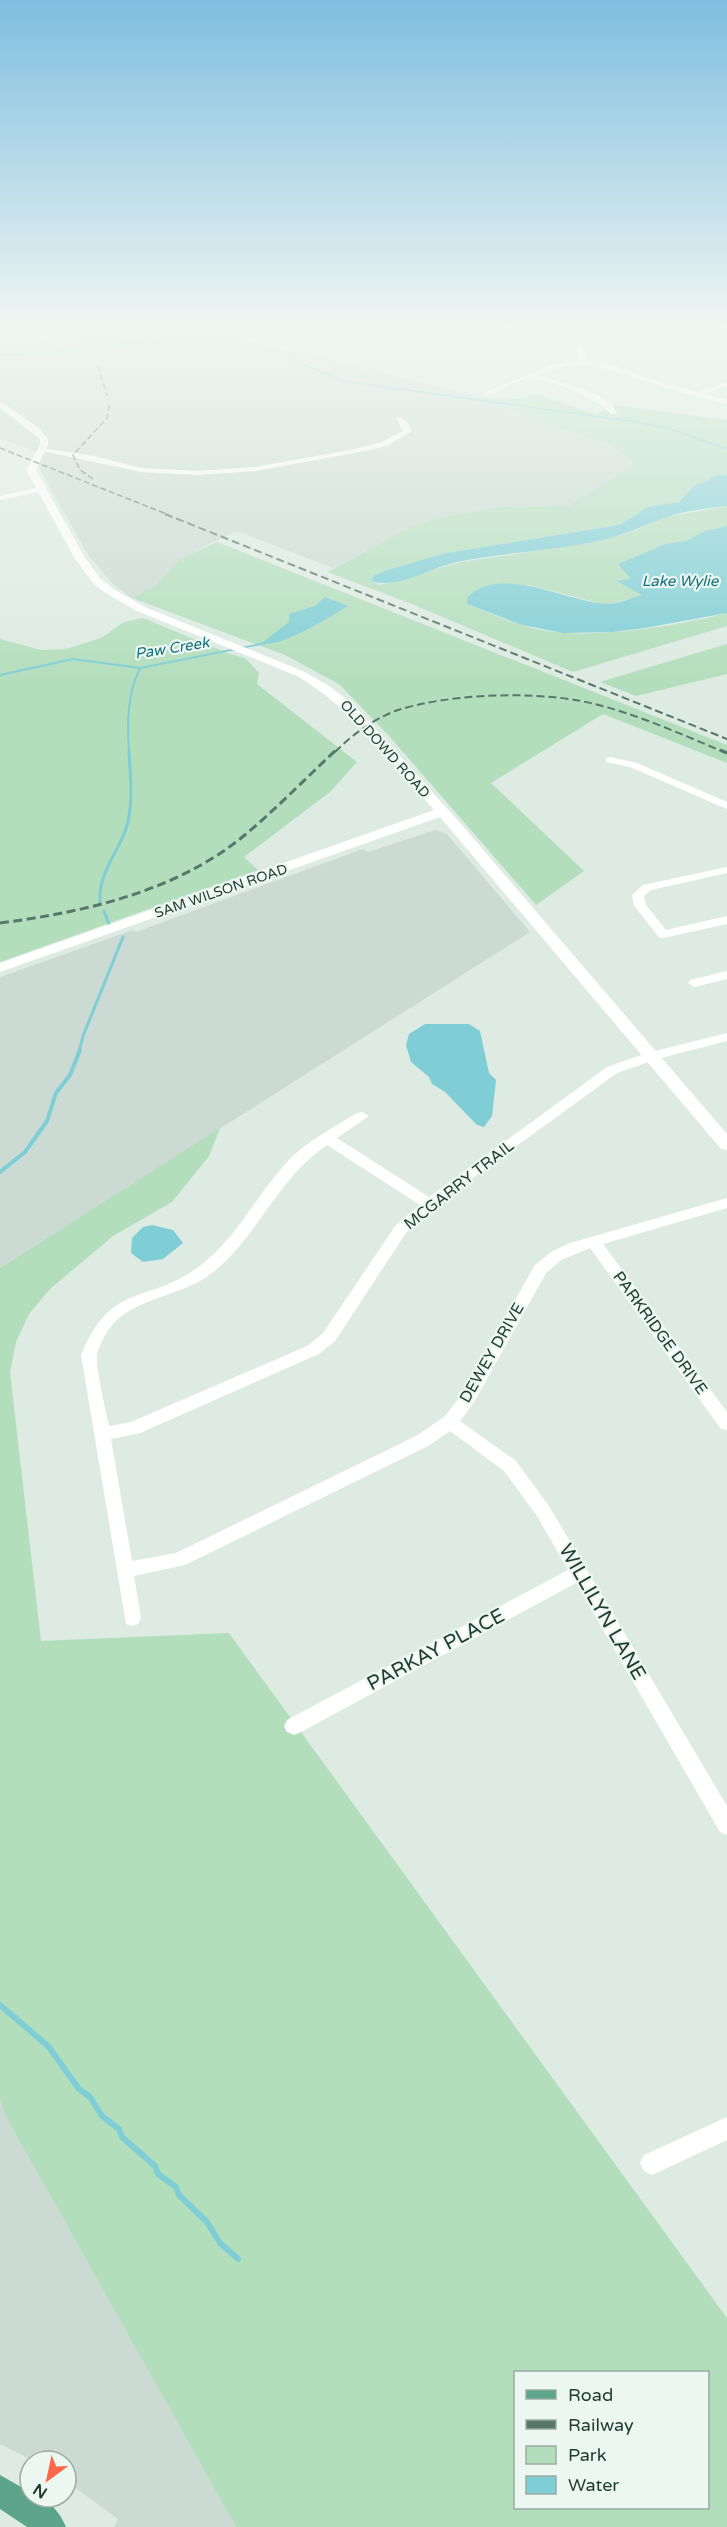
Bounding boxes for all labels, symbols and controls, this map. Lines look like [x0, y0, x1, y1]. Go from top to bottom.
water label: Lake Wylie [642, 572, 720, 590]
water label: Paw Creek [134, 633, 212, 663]
street label: OLD DOWD ROAD [337, 697, 433, 801]
street label: SAM WILSON ROAD [152, 860, 290, 922]
street label: MCGARRY TRAIL [400, 1136, 518, 1234]
street label: PARKRIDGE DRIVE [608, 1267, 712, 1399]
street label: DEWEY DRIVE [455, 1299, 529, 1407]
street label: WILLILYN LANE [553, 1540, 651, 1684]
street label: PARKAY PLACE [363, 1604, 509, 1696]
legend [514, 2371, 709, 2509]
text: Road [568, 2384, 613, 2406]
text: Railway [568, 2414, 634, 2436]
text: Park [568, 2444, 607, 2466]
north arrow [18, 2449, 78, 2509]
text: Water [568, 2474, 619, 2496]
text: N [30, 2479, 51, 2503]

